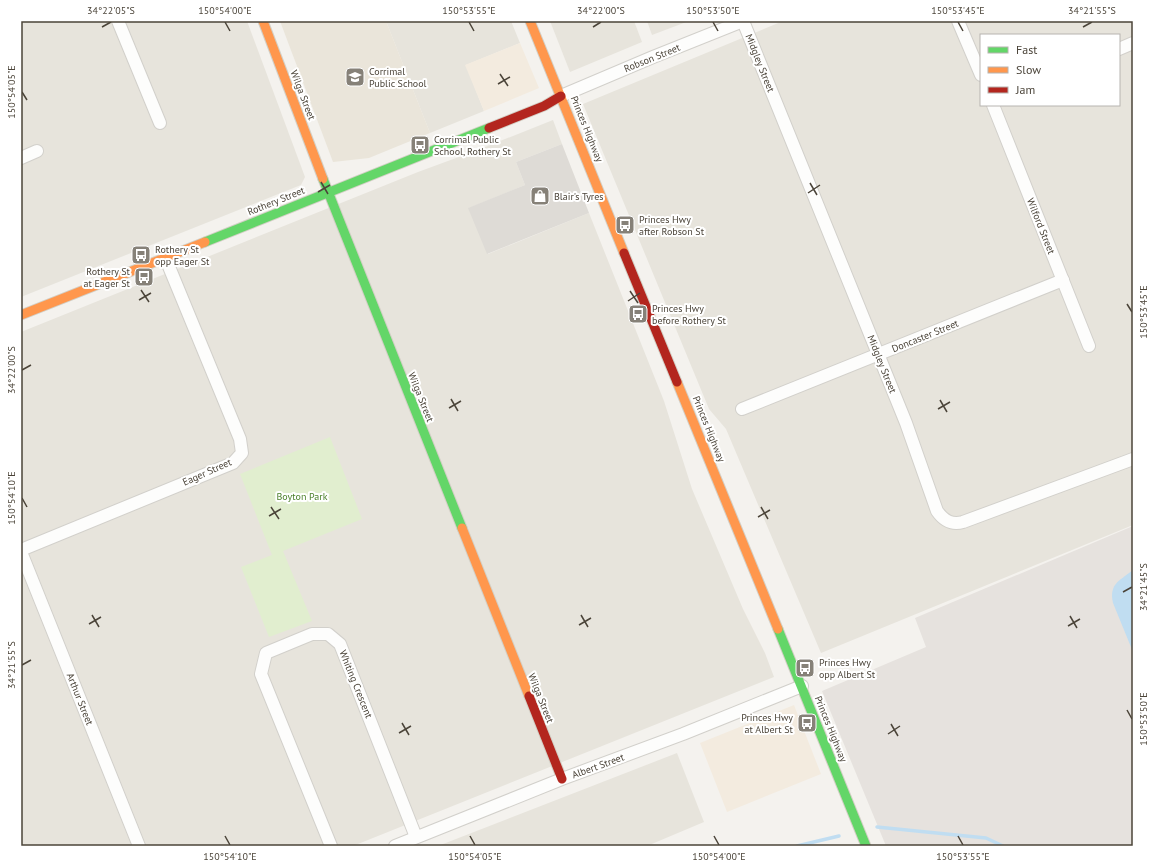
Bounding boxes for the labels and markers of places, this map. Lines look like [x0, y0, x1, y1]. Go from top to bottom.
place label: Corrimal Public School [369, 65, 427, 90]
school or university icon: Corrimal Public School [344, 66, 366, 88]
place label: Corrimal Public School, Rothery St [434, 133, 512, 158]
bus stop icon: Corrimal Public School, Rothery St [409, 134, 431, 156]
shop icon: Blair's Tyres [529, 185, 551, 207]
place label: Blair's Tyres [554, 190, 604, 203]
place label: Princes Hwy after Robson St [639, 213, 705, 238]
bus stop icon: Princes Hwy after Robson St [614, 214, 636, 236]
place label: Rothery St opp Eager St [155, 243, 210, 268]
bus stop icon: Rothery St opp Eager St [130, 244, 152, 266]
place label: Rothery St at Eager St [83, 265, 131, 290]
bus stop icon: Rothery St at Eager St [133, 266, 155, 288]
place label: Princes Hwy before Rothery St [652, 302, 727, 327]
bus stop icon: Princes Hwy before Rothery St [627, 303, 649, 325]
place label: Princes Hwy opp Albert St [819, 656, 876, 681]
bus stop icon: Princes Hwy opp Albert St [794, 657, 816, 679]
place label: Princes Hwy at Albert St [741, 711, 794, 736]
bus stop icon: Princes Hwy at Albert St [796, 712, 818, 734]

